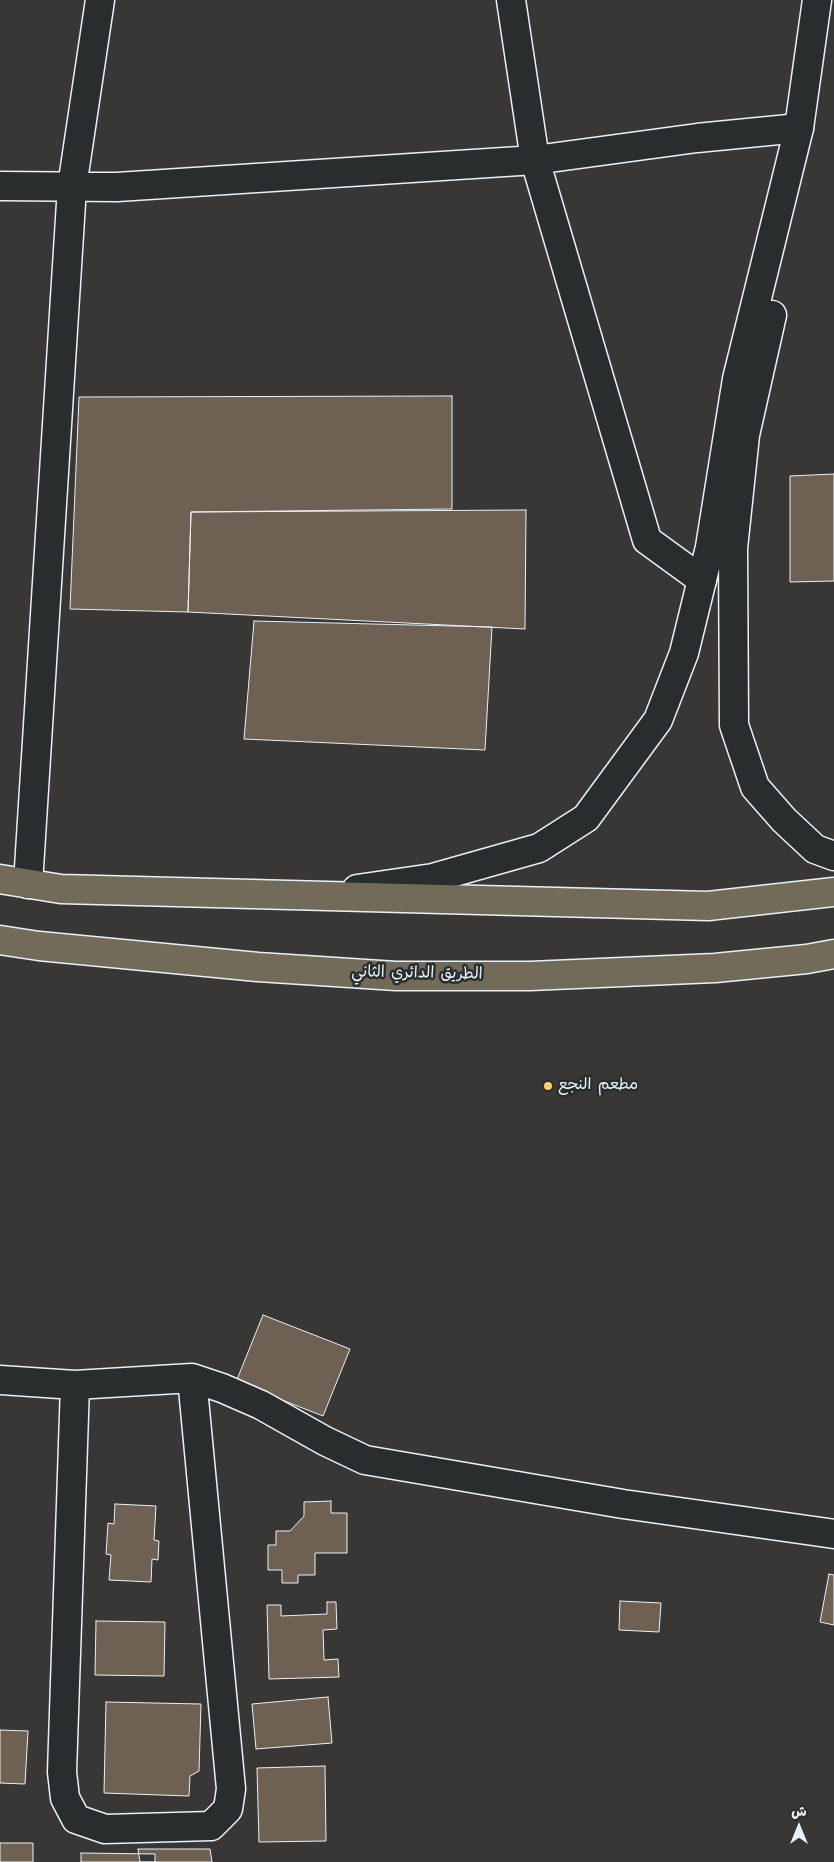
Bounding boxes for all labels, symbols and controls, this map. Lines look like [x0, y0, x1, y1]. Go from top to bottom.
street label: الطريق الدائري الثاني [351, 963, 483, 985]
place label: مطعم النجع [558, 1076, 638, 1096]
marker: مطعم النجع [542, 1080, 554, 1092]
north arrow [774, 1802, 824, 1852]
text: ش [791, 1802, 807, 1822]

